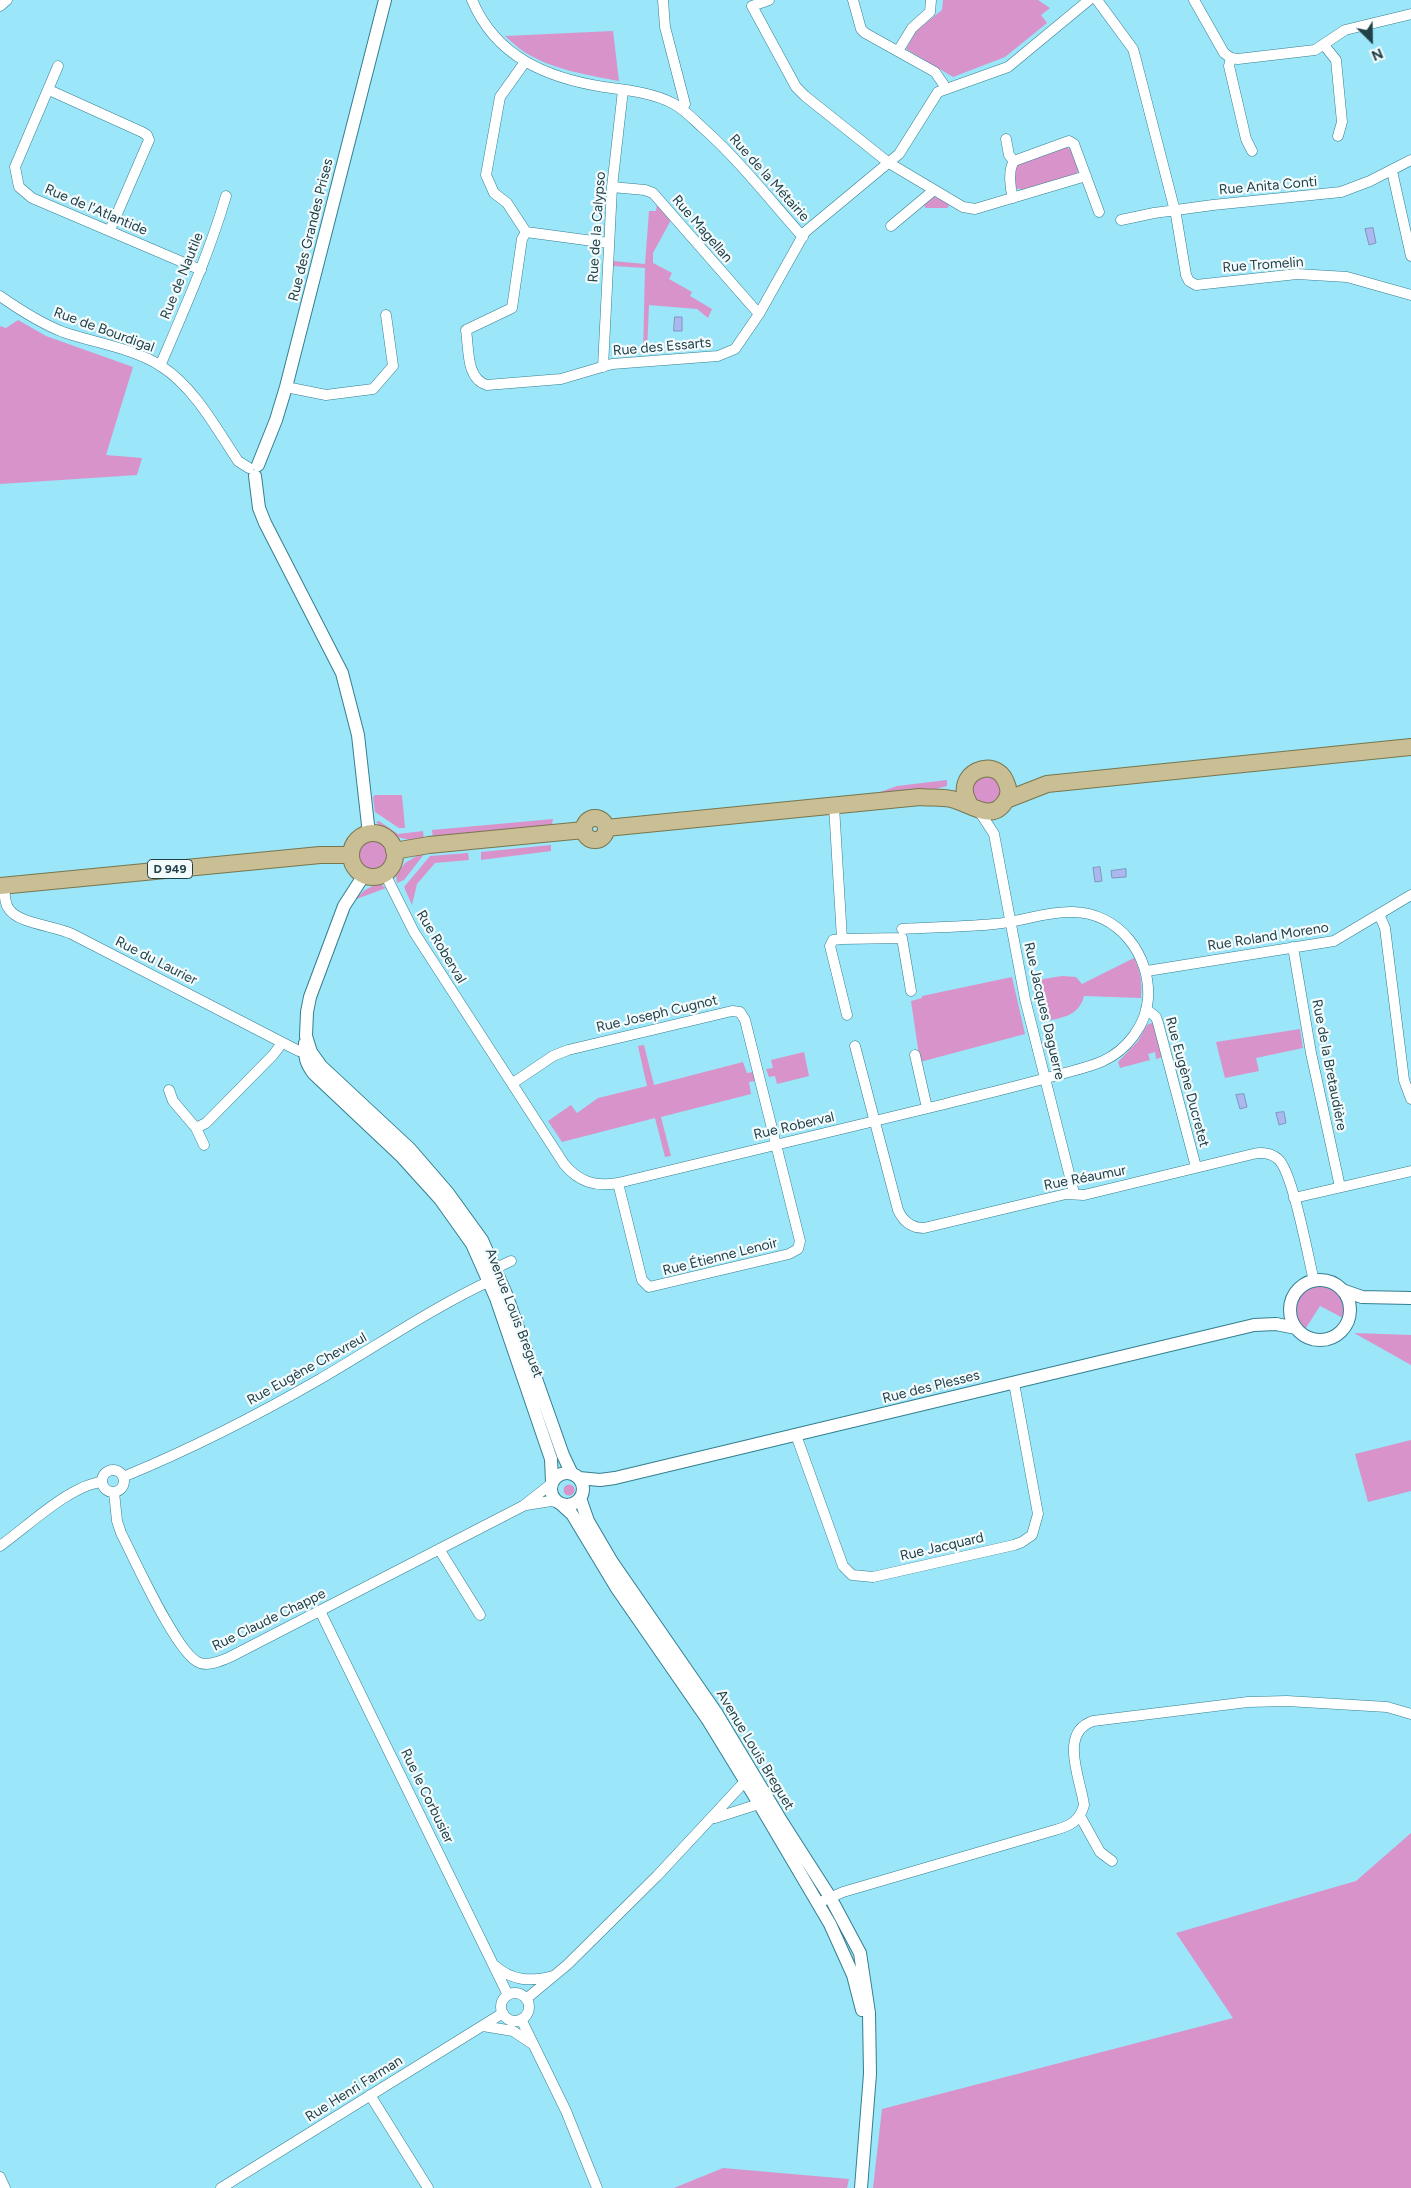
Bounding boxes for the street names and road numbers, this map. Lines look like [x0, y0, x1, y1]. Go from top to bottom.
street label: Rue de la Métairie [725, 131, 813, 225]
street label: Rue des Grandes Prises [285, 157, 337, 303]
street label: Rue de la Calypso [585, 171, 609, 283]
street label: Rue Anita Conti [1218, 173, 1318, 199]
street label: Rue de l'Atlantide [42, 181, 150, 239]
street label: Rue Magellan [668, 192, 736, 266]
street label: Rue de Nautile [157, 230, 207, 322]
street label: Rue Tromelin [1222, 254, 1304, 276]
street label: Rue de Bourdigal [51, 304, 157, 356]
street label: Rue des Essarts [612, 334, 712, 360]
road number: D 949 [148, 860, 192, 879]
street label: Rue Roberval [413, 907, 469, 987]
street label: Rue Roland Moreno [1206, 919, 1330, 955]
street label: Rue du Laurier [112, 933, 200, 989]
street label: Rue Jacques Daguerre [1020, 941, 1068, 1081]
street label: Rue Joseph Cugnot [595, 992, 719, 1036]
street label: Rue de la Bretaudière [1308, 998, 1350, 1132]
street label: Rue Eugène Ducretet [1162, 1015, 1212, 1149]
street label: Rue Roberval [752, 1109, 836, 1143]
street label: Rue Réaumur [1042, 1162, 1128, 1194]
street label: Rue Étienne Lenoir [661, 1235, 779, 1279]
street label: Avenue Louis Breguet [482, 1246, 546, 1380]
street label: Rue Eugène Chevreul [244, 1329, 370, 1409]
street label: Rue des Plesses [881, 1367, 981, 1407]
street label: Rue Jacquard [898, 1529, 986, 1565]
street label: Rue Claude Chappe [209, 1585, 329, 1655]
street label: Avenue Louis Breguet [712, 1687, 798, 1813]
street label: Rue le Corbusier [397, 1746, 457, 1846]
street label: Rue Henri Farman [302, 2052, 406, 2126]

